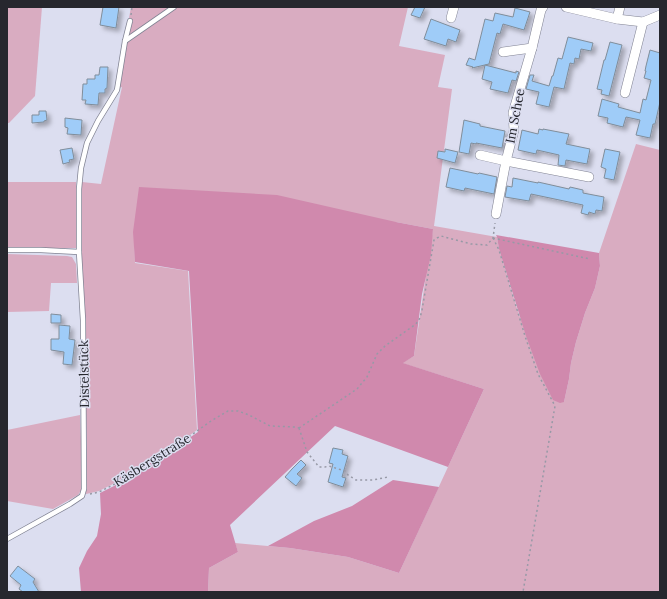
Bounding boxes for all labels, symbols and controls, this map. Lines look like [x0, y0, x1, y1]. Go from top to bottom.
street label: Im Schee [501, 87, 529, 145]
street label: Distelstück [75, 340, 93, 408]
street label: Käsbergstraße [110, 429, 194, 491]

